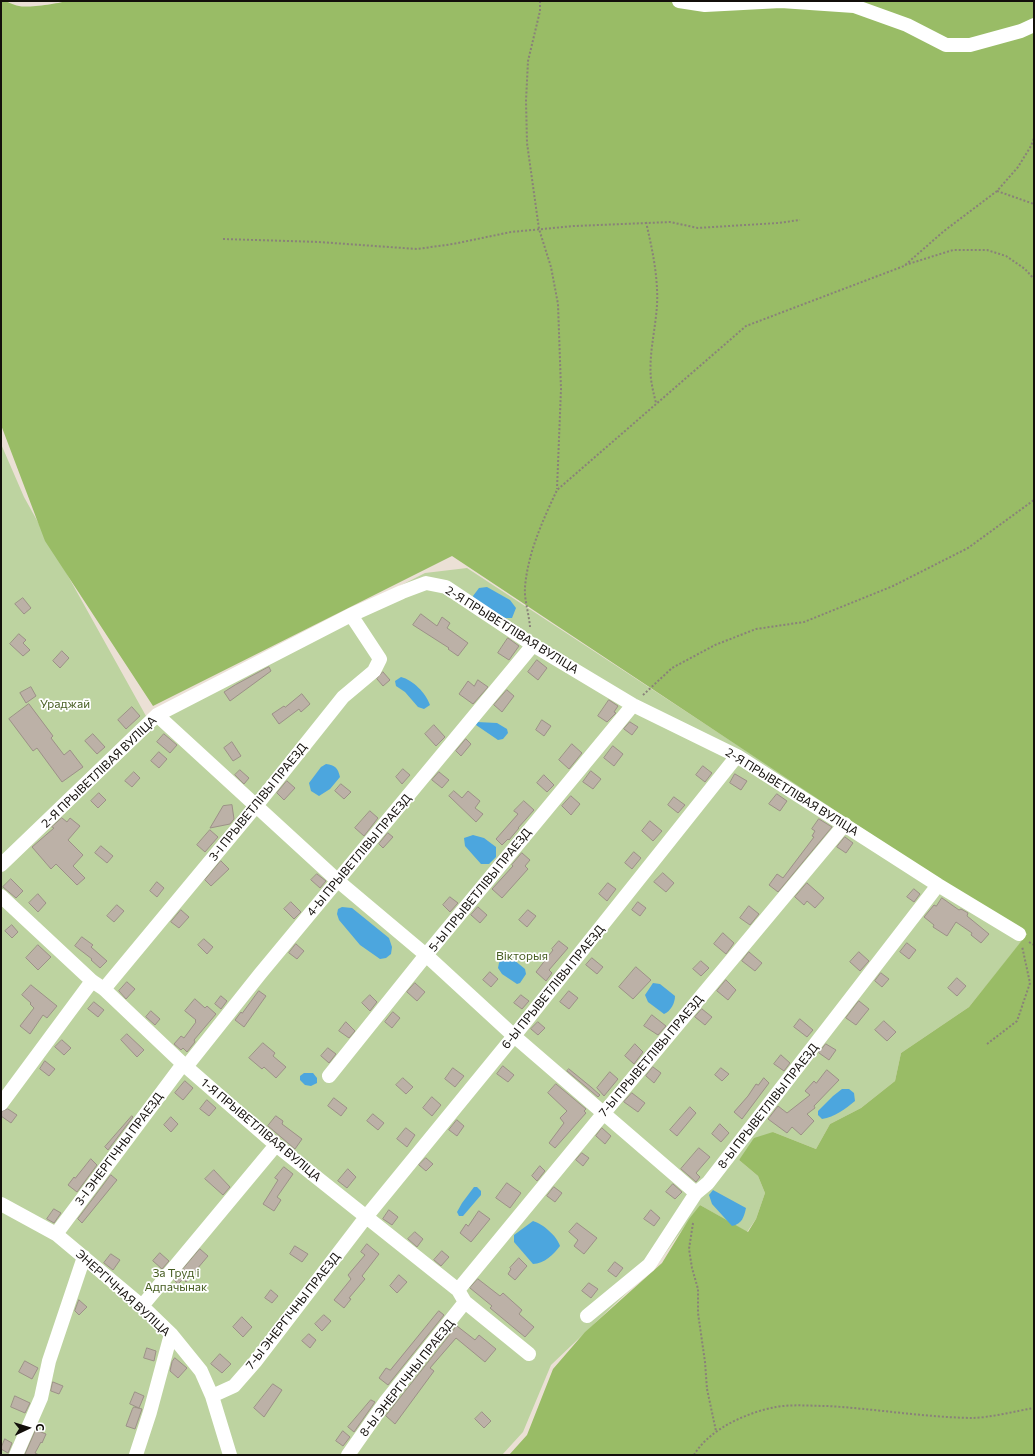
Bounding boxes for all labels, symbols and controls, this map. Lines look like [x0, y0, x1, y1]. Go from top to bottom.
street label: 2-Я ПРЫВЕТЛІВАЯ ВУЛІЦА [443, 583, 581, 677]
park label: Ураджай [40, 697, 90, 711]
street label: 2-Я ПРЫВЕТЛІВАЯ ВУЛІЦА [39, 713, 159, 831]
street label: 3-І ПРЫВЕТЛІВЫ ПРАЕЗД [206, 740, 310, 864]
street label: 2-Я ПРЫВЕТЛІВАЯ ВУЛІЦА [723, 745, 861, 839]
street label: 4-Ы ПРЫВЕТЛІВЫ ПРАЕЗД [304, 791, 414, 919]
street label: 5-Ы ПРЫВЕТЛІВЫ ПРАЕЗД [426, 825, 534, 955]
street label: 6-Ы ПРЫВЕТЛІВЫ ПРАЕЗД [499, 922, 607, 1052]
park label: Вікторыя [496, 949, 548, 963]
street label: 7-Ы ПРЫВЕТЛІВЫ ПРАЕЗД [596, 992, 706, 1120]
street label: 8-Ы ПРЫВЕТЛІВЫ ПРАЕЗД [715, 1040, 821, 1172]
street label: 1-Я ПРЫВЕТЛІВАЯ ВУЛІЦА [198, 1075, 324, 1185]
street label: 3-І ЭНЕРГІЧНЫ ПРАЕЗД [72, 1090, 166, 1208]
street label: ЭНЕРГІЧНАЯ ВУЛІЦА [73, 1247, 173, 1339]
street label: 7-Ы ЭНЕРГІЧНЫ ПРАЕЗД [243, 1250, 343, 1372]
park label: За Труд і Адпачынак [145, 1266, 207, 1294]
street label: 8-Ы ЭНЕРГІЧНЫ ПРАЕЗД [357, 1316, 457, 1440]
north arrow [8, 1408, 48, 1448]
text: С [34, 1423, 47, 1431]

